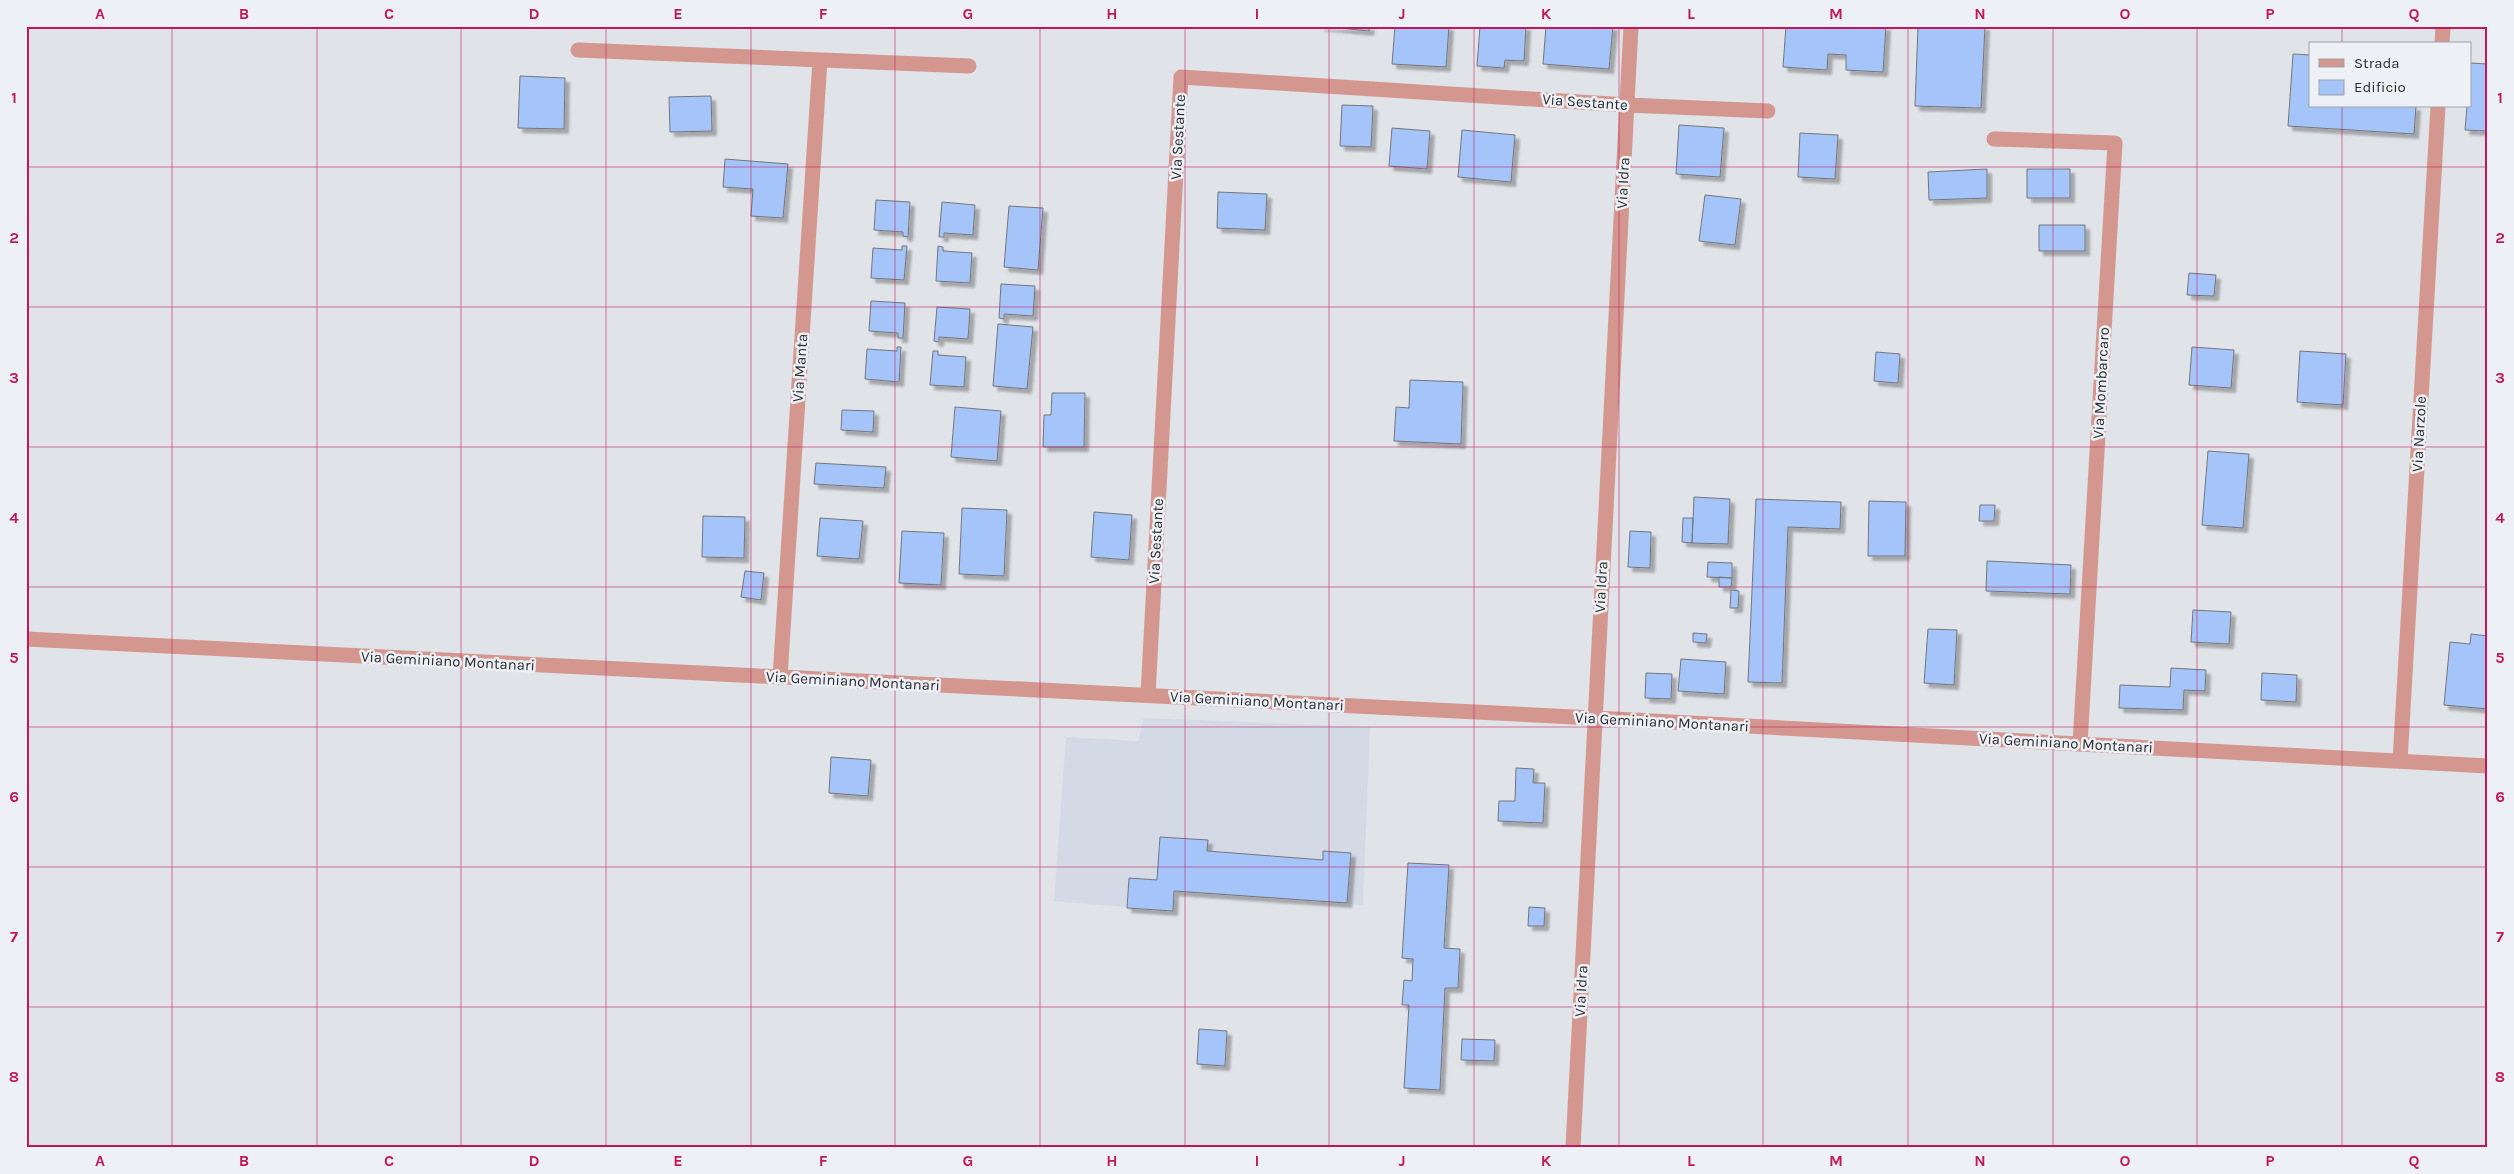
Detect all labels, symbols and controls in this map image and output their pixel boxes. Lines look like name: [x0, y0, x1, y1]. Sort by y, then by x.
text: A: [95, 4, 105, 23]
text: B: [239, 4, 249, 23]
text: C: [384, 4, 394, 23]
text: D: [529, 4, 540, 23]
text: E: [673, 4, 683, 23]
text: F: [819, 4, 828, 23]
text: G: [963, 4, 973, 23]
text: H: [1106, 4, 1118, 23]
text: I: [1255, 4, 1259, 23]
text: J: [1398, 4, 1406, 23]
text: K: [1541, 4, 1552, 23]
text: L: [1687, 4, 1695, 23]
text: M: [1829, 4, 1843, 23]
text: N: [1974, 4, 1986, 23]
text: O: [2120, 4, 2131, 23]
text: P: [2265, 4, 2275, 23]
text: Q: [2409, 4, 2420, 23]
legend: [2309, 42, 2472, 108]
text: Strada: [2354, 54, 2400, 72]
text: Edificio: [2354, 78, 2406, 96]
text: 1: [11, 88, 17, 107]
text: 1: [2497, 88, 2503, 107]
street label: Via Sestante: [1542, 90, 1628, 114]
street label: Via Sestante: [1167, 94, 1189, 180]
street label: Via Idra: [1613, 157, 1633, 209]
text: 2: [9, 228, 19, 247]
text: 2: [2495, 228, 2505, 247]
street label: Via Mombarcaro: [2089, 327, 2113, 439]
street label: Via Manta: [789, 333, 811, 403]
text: 3: [9, 368, 19, 387]
text: 3: [2495, 368, 2505, 387]
street label: Via Narzole: [2408, 396, 2430, 472]
street label: Via Sestante: [1145, 498, 1167, 584]
text: 4: [9, 508, 19, 527]
text: 4: [2495, 508, 2505, 527]
street label: Via Idra: [1591, 561, 1611, 613]
street label: Via Geminiano Montanari: [361, 647, 535, 675]
text: 5: [9, 648, 19, 667]
text: 5: [2495, 648, 2505, 667]
street label: Via Geminiano Montanari: [766, 667, 940, 695]
street label: Via Geminiano Montanari: [1170, 687, 1344, 715]
street label: Via Geminiano Montanari: [1575, 708, 1749, 736]
street label: Via Geminiano Montanari: [1979, 729, 2153, 757]
text: 6: [9, 787, 19, 806]
text: 6: [2495, 787, 2505, 806]
text: 7: [10, 927, 18, 946]
text: 7: [2496, 927, 2504, 946]
street label: Via Idra: [1571, 965, 1591, 1017]
text: 8: [9, 1067, 19, 1086]
text: 8: [2495, 1067, 2505, 1086]
text: A: [95, 1151, 105, 1170]
text: B: [239, 1151, 249, 1170]
text: C: [384, 1151, 394, 1170]
text: D: [529, 1151, 540, 1170]
text: E: [673, 1151, 683, 1170]
text: F: [819, 1151, 828, 1170]
text: G: [963, 1151, 973, 1170]
text: H: [1106, 1151, 1118, 1170]
text: I: [1255, 1151, 1259, 1170]
text: J: [1398, 1151, 1406, 1170]
text: K: [1541, 1151, 1552, 1170]
text: L: [1687, 1151, 1695, 1170]
text: M: [1829, 1151, 1843, 1170]
text: N: [1974, 1151, 1986, 1170]
text: O: [2120, 1151, 2131, 1170]
text: P: [2265, 1151, 2275, 1170]
text: Q: [2409, 1151, 2420, 1170]

